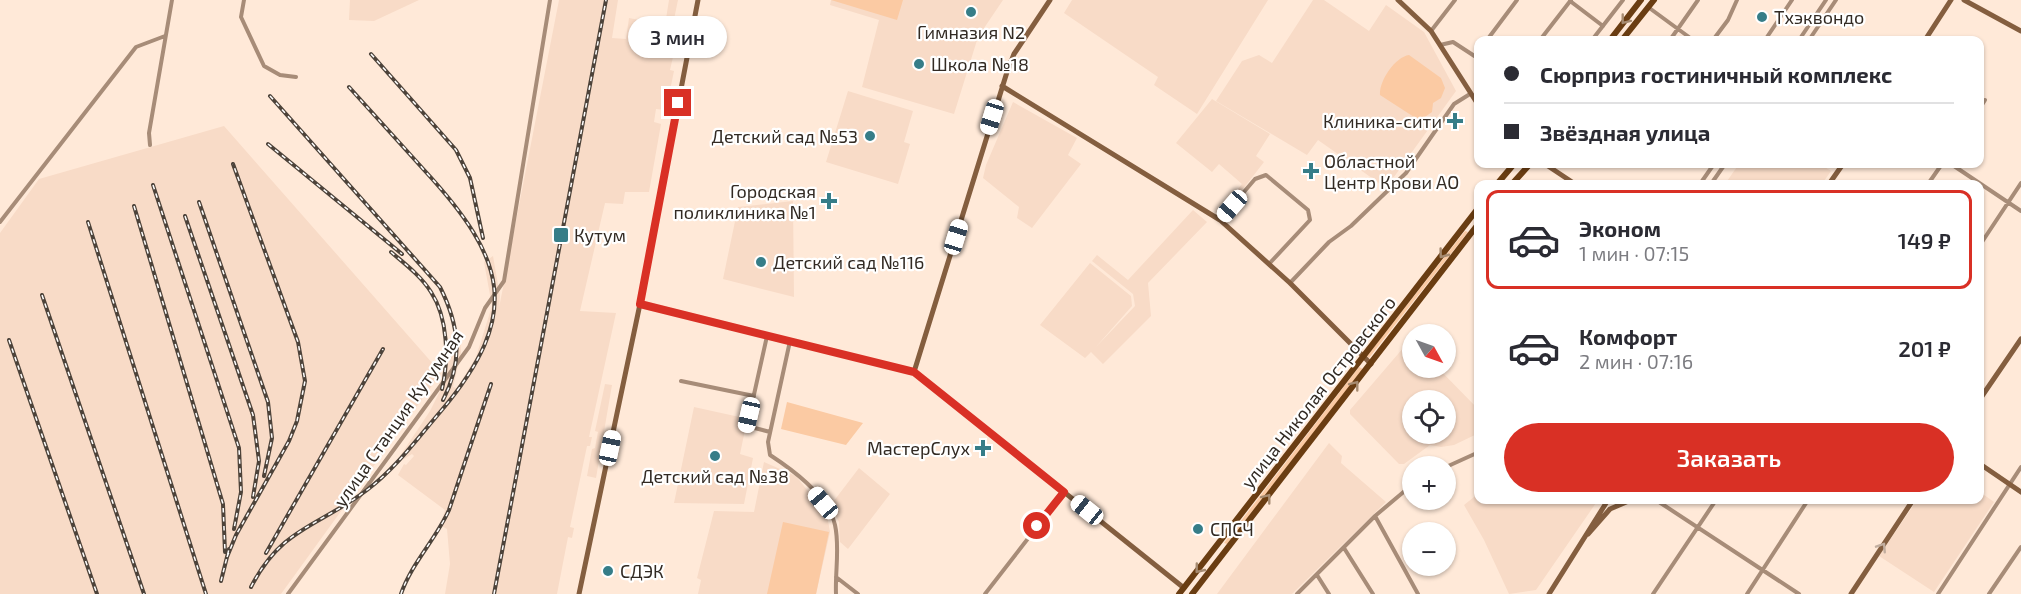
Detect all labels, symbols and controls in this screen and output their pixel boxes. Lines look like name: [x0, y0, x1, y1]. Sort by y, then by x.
marker: Гимназия N2: [964, 5, 978, 19]
place label: Тхэквондо: [1774, 6, 1864, 28]
marker: Тхэквондо: [1755, 10, 1769, 24]
one-way arrow: [1622, 14, 1633, 25]
callout: 3 мин: [628, 16, 728, 58]
place label: Гимназия N2: [917, 21, 1025, 43]
text: 3 мин: [650, 25, 705, 49]
place label: Школа №18: [931, 53, 1029, 75]
marker: Школа №18: [912, 57, 926, 71]
text: Сюрприз гостиничный комплекс: [1540, 61, 1892, 87]
route end: [664, 89, 691, 116]
car: [978, 97, 1006, 137]
place label: Клиника-сити: [1323, 110, 1442, 132]
marker: Клиника-сити: [1446, 112, 1464, 130]
text: Звёздная улица: [1540, 119, 1710, 145]
place label: Детский сад №53: [712, 125, 858, 147]
marker: Детский сад №53: [863, 129, 877, 143]
place label: Областной Центр Крови АО: [1324, 150, 1459, 193]
marker: Областной Центр Крови АО: [1302, 162, 1320, 180]
place label: Городская поликлиника №1: [673, 180, 816, 223]
car: [1213, 187, 1251, 225]
marker: Городская поликлиника №1: [820, 192, 838, 210]
icon: car: [1507, 213, 1561, 267]
text: Эконом: [1579, 215, 1661, 241]
car: [942, 217, 970, 257]
place label: Кутум: [574, 224, 626, 246]
marker: Кутум: [552, 226, 570, 244]
text: 149 ₽: [1898, 227, 1951, 253]
text: 1 мин · 07:15: [1579, 241, 1689, 265]
one-way arrow: [1440, 247, 1451, 258]
place label: Детский сад №116: [773, 251, 924, 273]
marker: Детский сад №116: [754, 255, 768, 269]
street label: улица Николая Островского: [1236, 291, 1400, 493]
icon: car: [1507, 321, 1561, 375]
text: Комфорт: [1579, 323, 1677, 349]
north arrow: [1402, 324, 1456, 378]
map controls: [1402, 324, 1456, 576]
street label: улица Станция Кутумная: [328, 325, 468, 511]
text: 201 ₽: [1898, 335, 1951, 361]
text: 2 мин · 07:16: [1579, 349, 1693, 373]
one-way arrow: [1348, 380, 1359, 391]
button: locate: [1402, 390, 1456, 444]
car: [736, 395, 762, 435]
button: Заказать: [1504, 423, 1954, 492]
car: [597, 429, 623, 467]
place label: МастерСлух: [867, 437, 970, 459]
marker: МастерСлух: [974, 439, 992, 457]
marker: Детский сад №38: [708, 449, 722, 463]
button: +: [1402, 456, 1456, 510]
place label: Детский сад №38: [641, 465, 789, 487]
car: [805, 483, 841, 523]
car: [1067, 492, 1107, 528]
one-way arrow: [1259, 494, 1270, 505]
route start: [1023, 512, 1050, 539]
place label: СПСЧ: [1210, 518, 1254, 540]
marker: СПСЧ: [1191, 522, 1205, 536]
button: −: [1402, 522, 1456, 576]
one-way arrow: [1875, 543, 1886, 554]
place label: СДЭК: [620, 560, 664, 582]
one-way arrow: [1195, 563, 1206, 574]
marker: СДЭК: [601, 564, 615, 578]

